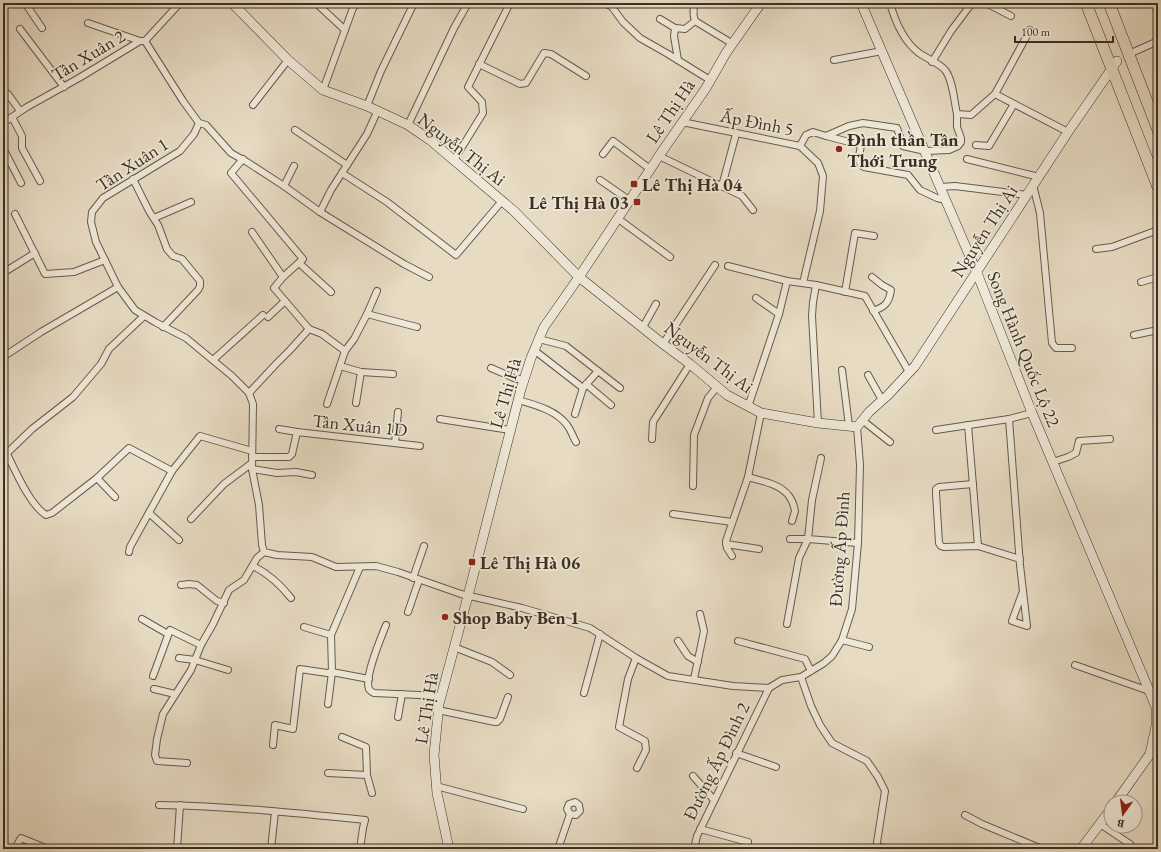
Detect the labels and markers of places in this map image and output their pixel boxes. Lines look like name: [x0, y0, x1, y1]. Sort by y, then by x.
place label: Đình thần Tân Thới Trung: [847, 128, 958, 172]
marker: Đình thần Tân Thới Trung: [834, 144, 844, 154]
place label: Lê Thị Hà 04: [642, 173, 743, 196]
marker: Lê Thị Hà 04: [629, 179, 639, 189]
place label: Lê Thị Hà 03: [529, 191, 629, 214]
marker: Lê Thị Hà 03: [632, 197, 642, 207]
place label: Lê Thị Hà 06: [480, 551, 581, 574]
marker: Lê Thị Hà 06: [467, 557, 477, 567]
place label: Shop Baby Ben 1: [453, 606, 579, 629]
marker: Shop Baby Ben 1: [440, 612, 450, 622]

